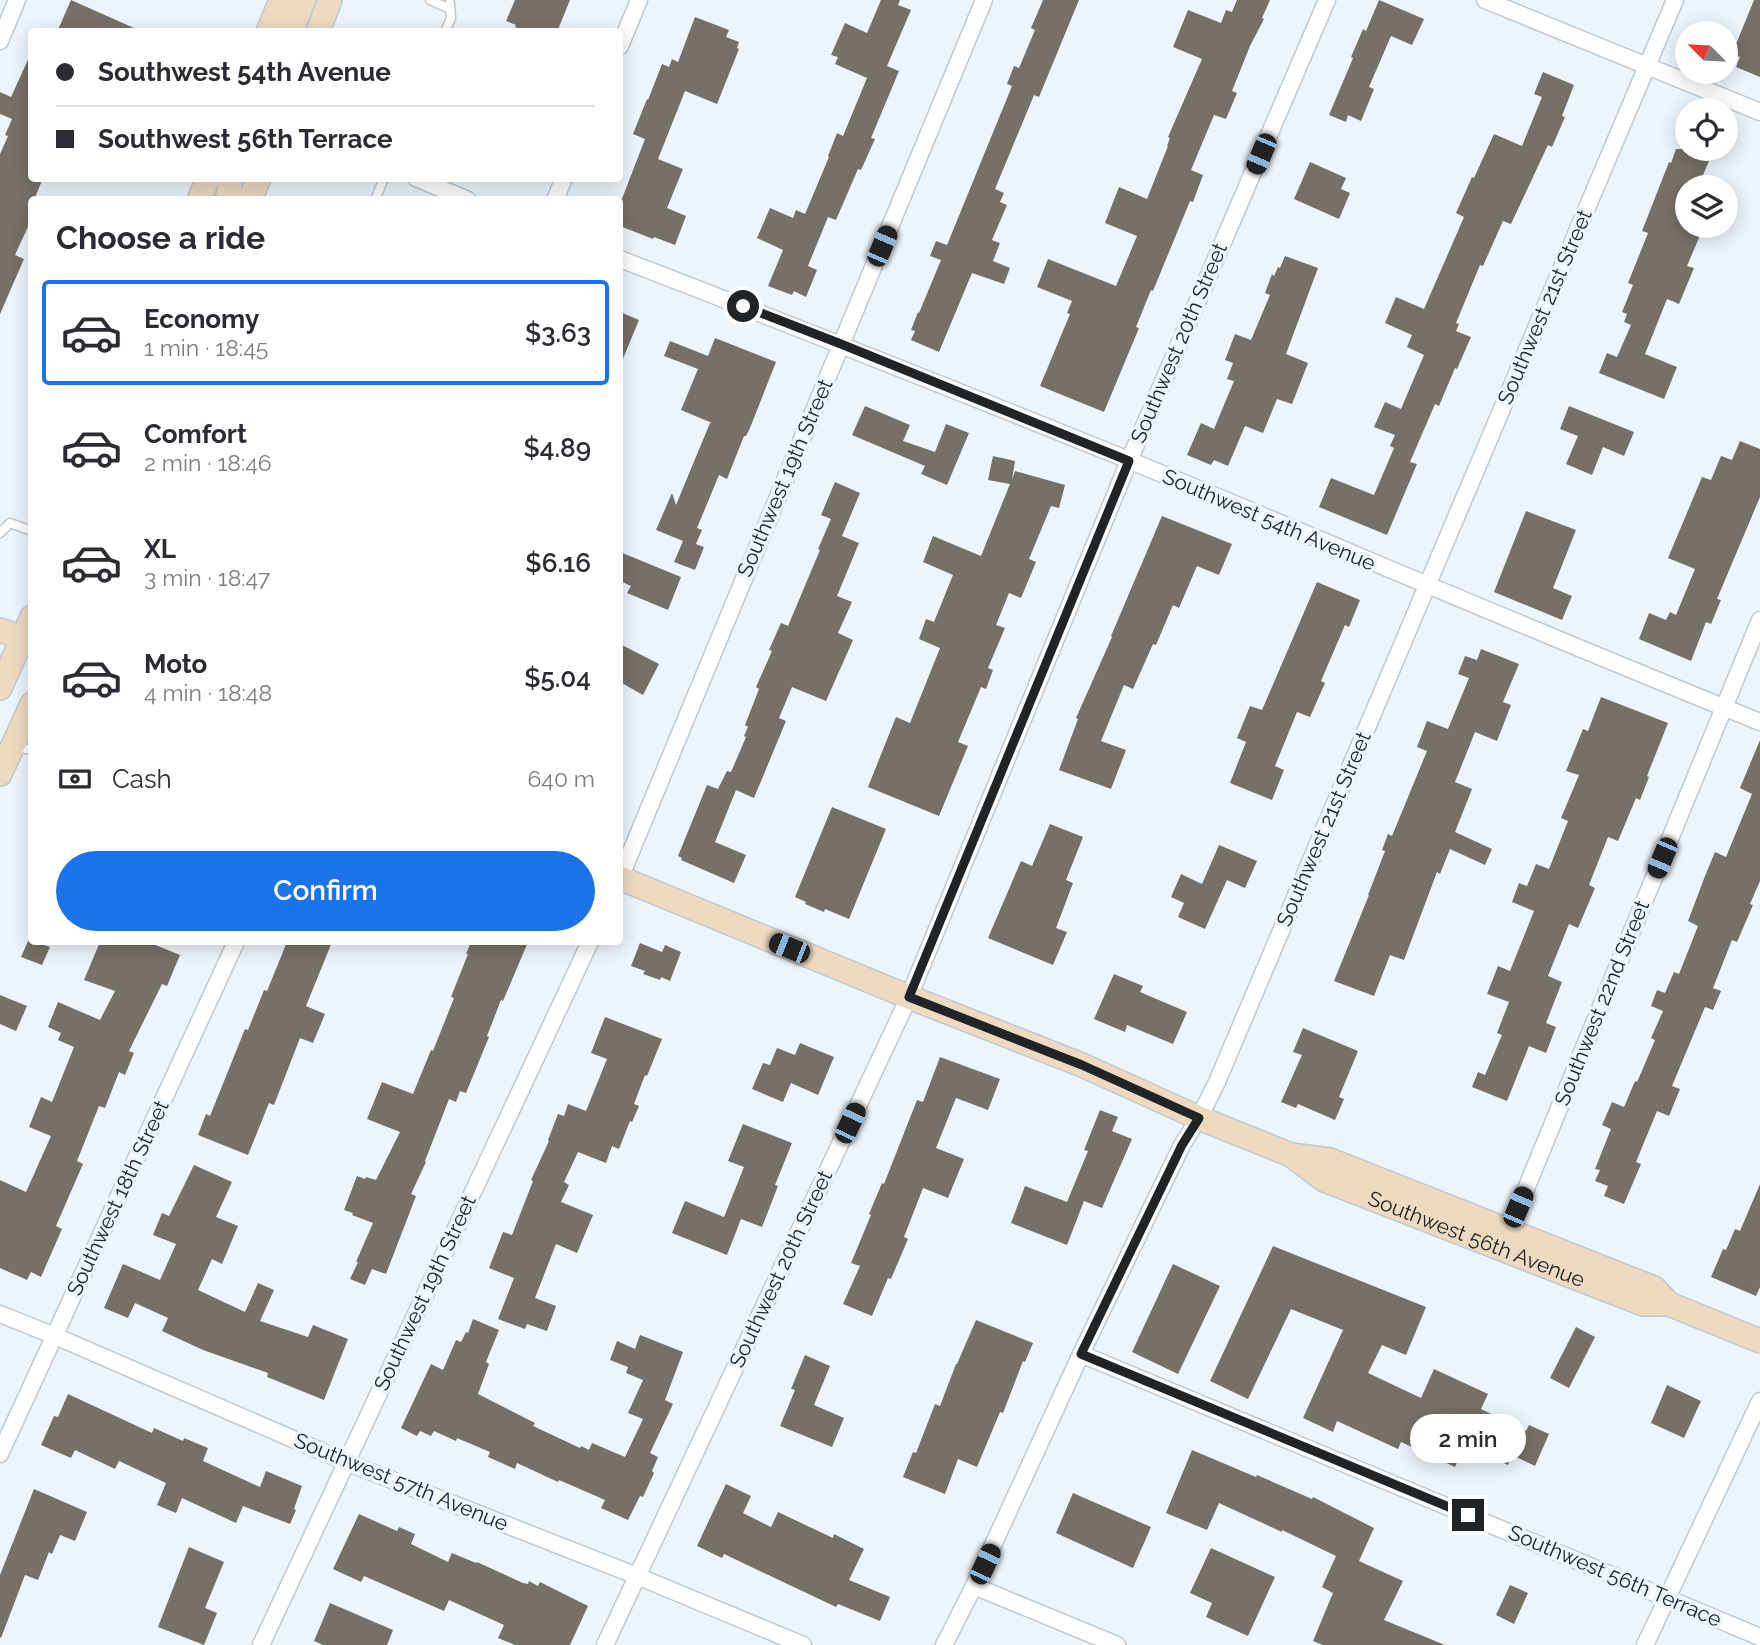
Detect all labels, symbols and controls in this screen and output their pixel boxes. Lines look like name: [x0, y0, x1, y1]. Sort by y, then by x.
north arrow: [1675, 21, 1738, 84]
map controls: [1675, 21, 1738, 238]
text: Southwest 54th Avenue: [98, 57, 391, 87]
button: locate: [1675, 98, 1738, 161]
text: Southwest 56th Terrace: [98, 124, 393, 154]
car: [1244, 131, 1279, 177]
button: layers: [1675, 175, 1738, 238]
street label: Southwest 21st Street: [1492, 206, 1597, 408]
text: Choose a ride: [56, 219, 265, 256]
car: [865, 223, 900, 269]
street label: Southwest 20th Street: [1125, 239, 1232, 447]
route start: [727, 290, 759, 322]
icon: car: [60, 301, 123, 364]
text: Economy: [144, 304, 259, 334]
text: $3.63: [525, 318, 591, 348]
text: 1 min · 18:45: [144, 334, 268, 361]
street label: Southwest 19th Street: [732, 375, 838, 580]
icon: car: [60, 416, 123, 479]
text: Comfort: [144, 419, 247, 449]
text: $4.89: [524, 433, 591, 463]
text: 2 min · 18:46: [144, 449, 272, 476]
street label: Southwest 54th Avenue: [1159, 463, 1379, 576]
icon: car: [60, 531, 123, 594]
text: XL: [144, 534, 176, 564]
text: $6.16: [525, 548, 591, 578]
text: 3 min · 18:47: [144, 564, 270, 591]
icon: car: [60, 646, 123, 709]
text: Moto: [144, 649, 207, 679]
text: $5.04: [524, 663, 591, 693]
text: 4 min · 18:48: [144, 679, 272, 706]
street label: Southwest 21st Street: [1271, 728, 1376, 930]
icon: cash: [56, 760, 94, 798]
text: Cash: [112, 764, 172, 794]
text: 640 m: [527, 765, 595, 792]
car: [1645, 835, 1680, 881]
button: Confirm: [56, 851, 595, 931]
street label: Southwest 22nd Street: [1549, 897, 1654, 1109]
car: [766, 930, 813, 966]
street label: Southwest 18th Street: [61, 1096, 174, 1299]
car: [832, 1100, 869, 1146]
street label: Southwest 20th Street: [724, 1166, 837, 1371]
car: [1501, 1184, 1536, 1230]
street label: Southwest 56th Avenue: [1365, 1185, 1588, 1292]
street label: Southwest 19th Street: [368, 1191, 481, 1394]
callout: 2 min: [1410, 1414, 1526, 1462]
text: 2 min: [1439, 1425, 1497, 1452]
street label: Southwest 57th Avenue: [291, 1427, 512, 1536]
route end: [1452, 1499, 1484, 1531]
street label: Southwest 56th Terrace: [1505, 1519, 1726, 1632]
car: [967, 1541, 1004, 1587]

